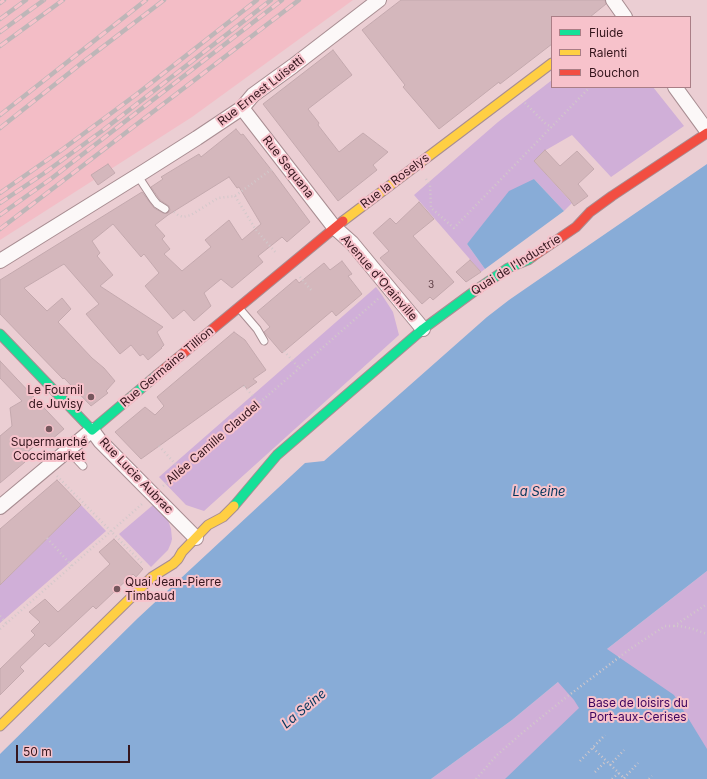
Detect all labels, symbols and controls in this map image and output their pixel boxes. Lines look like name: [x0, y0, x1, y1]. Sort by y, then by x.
legend: [551, 16, 691, 88]
text: Fluide: [589, 25, 623, 40]
text: Ralenti: [589, 45, 627, 60]
street label: Rue Ernest Luisetti: [215, 53, 307, 129]
text: Bouchon: [589, 65, 639, 80]
street label: Rue Sequana: [259, 133, 317, 201]
street label: Rue la Roselys: [358, 150, 432, 212]
street label: Avenue d'Orainville: [338, 232, 420, 324]
street label: Quai de l'Industrie: [468, 232, 564, 298]
house number: 3: [428, 279, 434, 291]
street label: Rue Germaine Tillion: [118, 324, 216, 410]
place label: Le Fournil de Juvisy: [27, 383, 83, 411]
marker: Le Fournil de Juvisy: [86, 392, 96, 402]
street label: Allée Camille Claudel: [163, 398, 263, 488]
marker: Supermarché Coccimarket: [44, 424, 54, 434]
place label: Supermarché Coccimarket: [11, 435, 87, 463]
street label: Rue Lucie Aubrac: [96, 435, 176, 517]
water label: La Seine: [512, 484, 566, 500]
place label: Quai Jean-Pierre Timbaud: [125, 575, 221, 603]
marker: Quai Jean-Pierre Timbaud: [112, 584, 122, 594]
water label: La Seine: [279, 686, 329, 732]
park label: Base de loisirs du Port-aux-Cerises: [588, 696, 688, 724]
scale bar: [18, 737, 132, 763]
text: 50 m: [23, 744, 52, 759]

